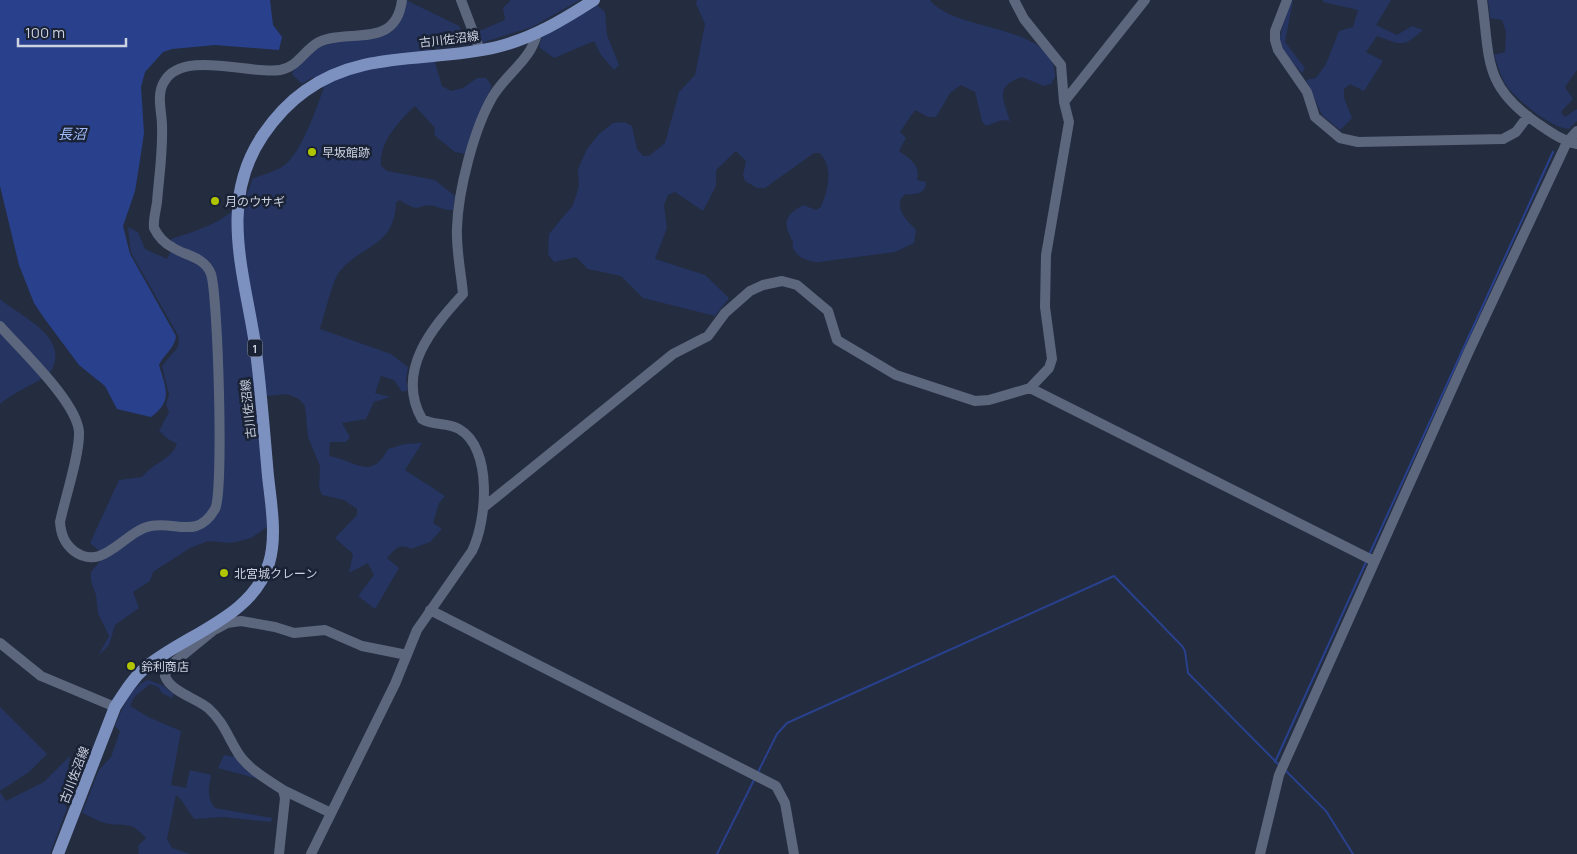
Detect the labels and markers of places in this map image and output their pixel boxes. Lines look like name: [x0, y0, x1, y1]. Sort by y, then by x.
place label: 早坂館跡: [322, 144, 370, 161]
marker: 早坂館跡: [306, 146, 318, 158]
place label: 月のウサギ: [225, 193, 285, 210]
marker: 月のウサギ: [209, 195, 221, 207]
place label: 北宮城クレーン: [234, 565, 317, 582]
marker: 北宮城クレーン: [218, 567, 230, 579]
place label: 鈴利商店: [141, 658, 189, 675]
marker: 鈴利商店: [125, 660, 137, 672]

